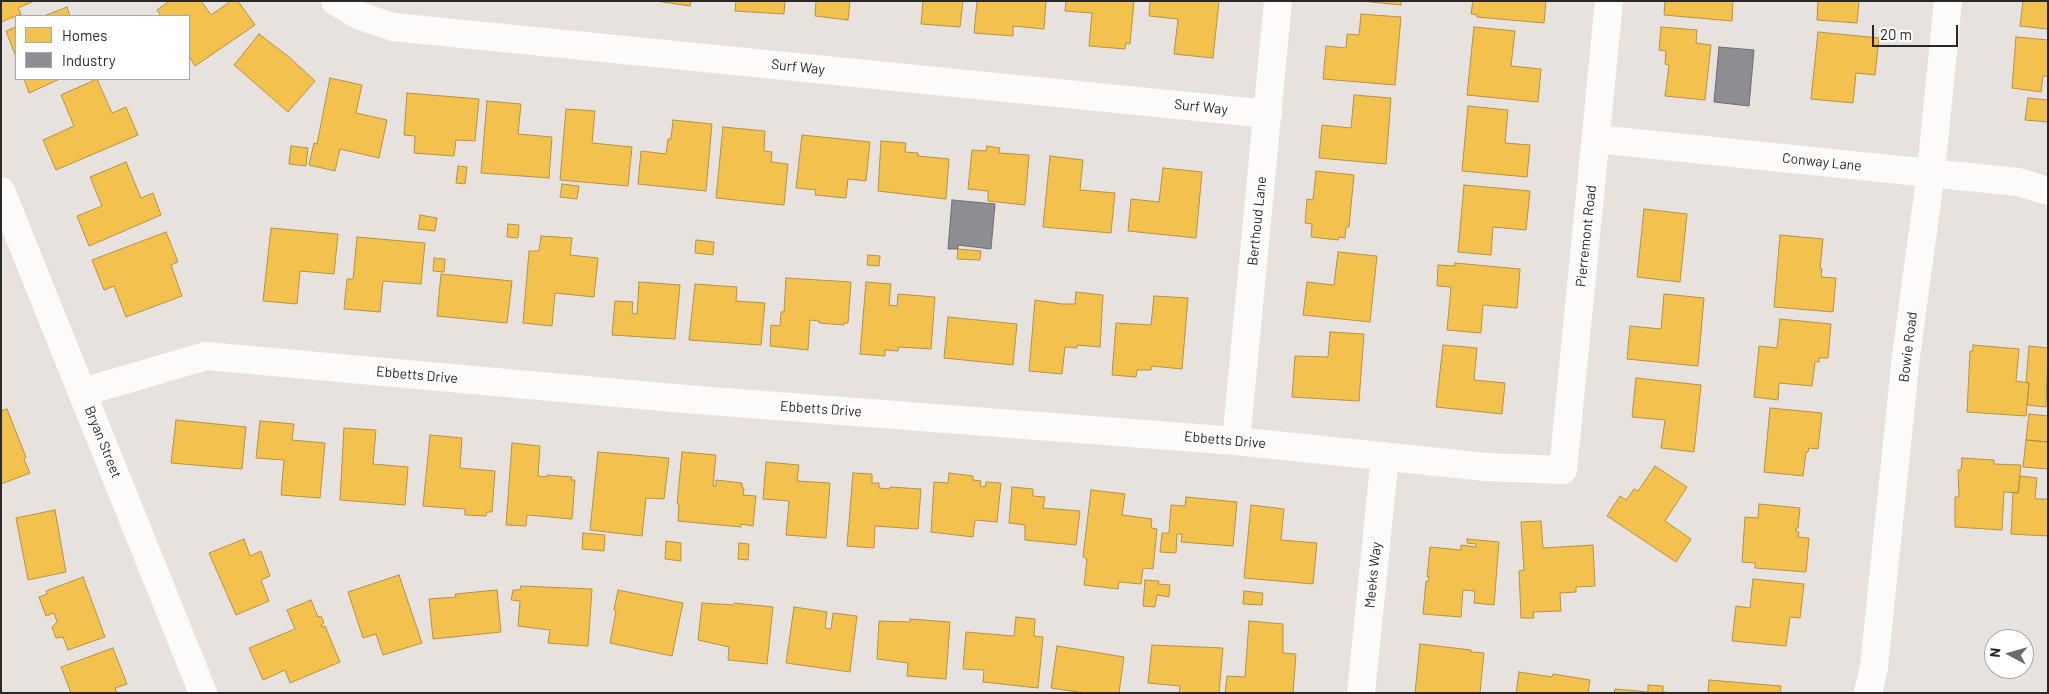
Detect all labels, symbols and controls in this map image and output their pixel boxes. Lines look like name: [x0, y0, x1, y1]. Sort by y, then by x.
legend: [15, 15, 190, 80]
scale bar: [1874, 15, 1960, 47]
text: 20 m: [1880, 25, 1912, 43]
text: Homes: [62, 26, 107, 44]
text: Industry: [62, 51, 116, 69]
street label: Surf Way: [770, 56, 826, 78]
street label: Surf Way: [1173, 96, 1229, 118]
street label: Conway Lane: [1781, 149, 1863, 175]
street label: Berthoud Lane: [1244, 176, 1270, 266]
street label: Pierremont Road: [1572, 184, 1600, 288]
street label: Bowie Road: [1895, 311, 1921, 383]
street label: Ebbetts Drive: [375, 363, 459, 387]
street label: Ebbetts Drive: [780, 398, 862, 420]
street label: Bryan Street: [81, 403, 125, 481]
street label: Ebbetts Drive: [1183, 428, 1267, 452]
street label: Meeks Way: [1361, 541, 1385, 609]
north arrow: [1984, 629, 2034, 679]
text: N: [1986, 647, 2004, 658]

